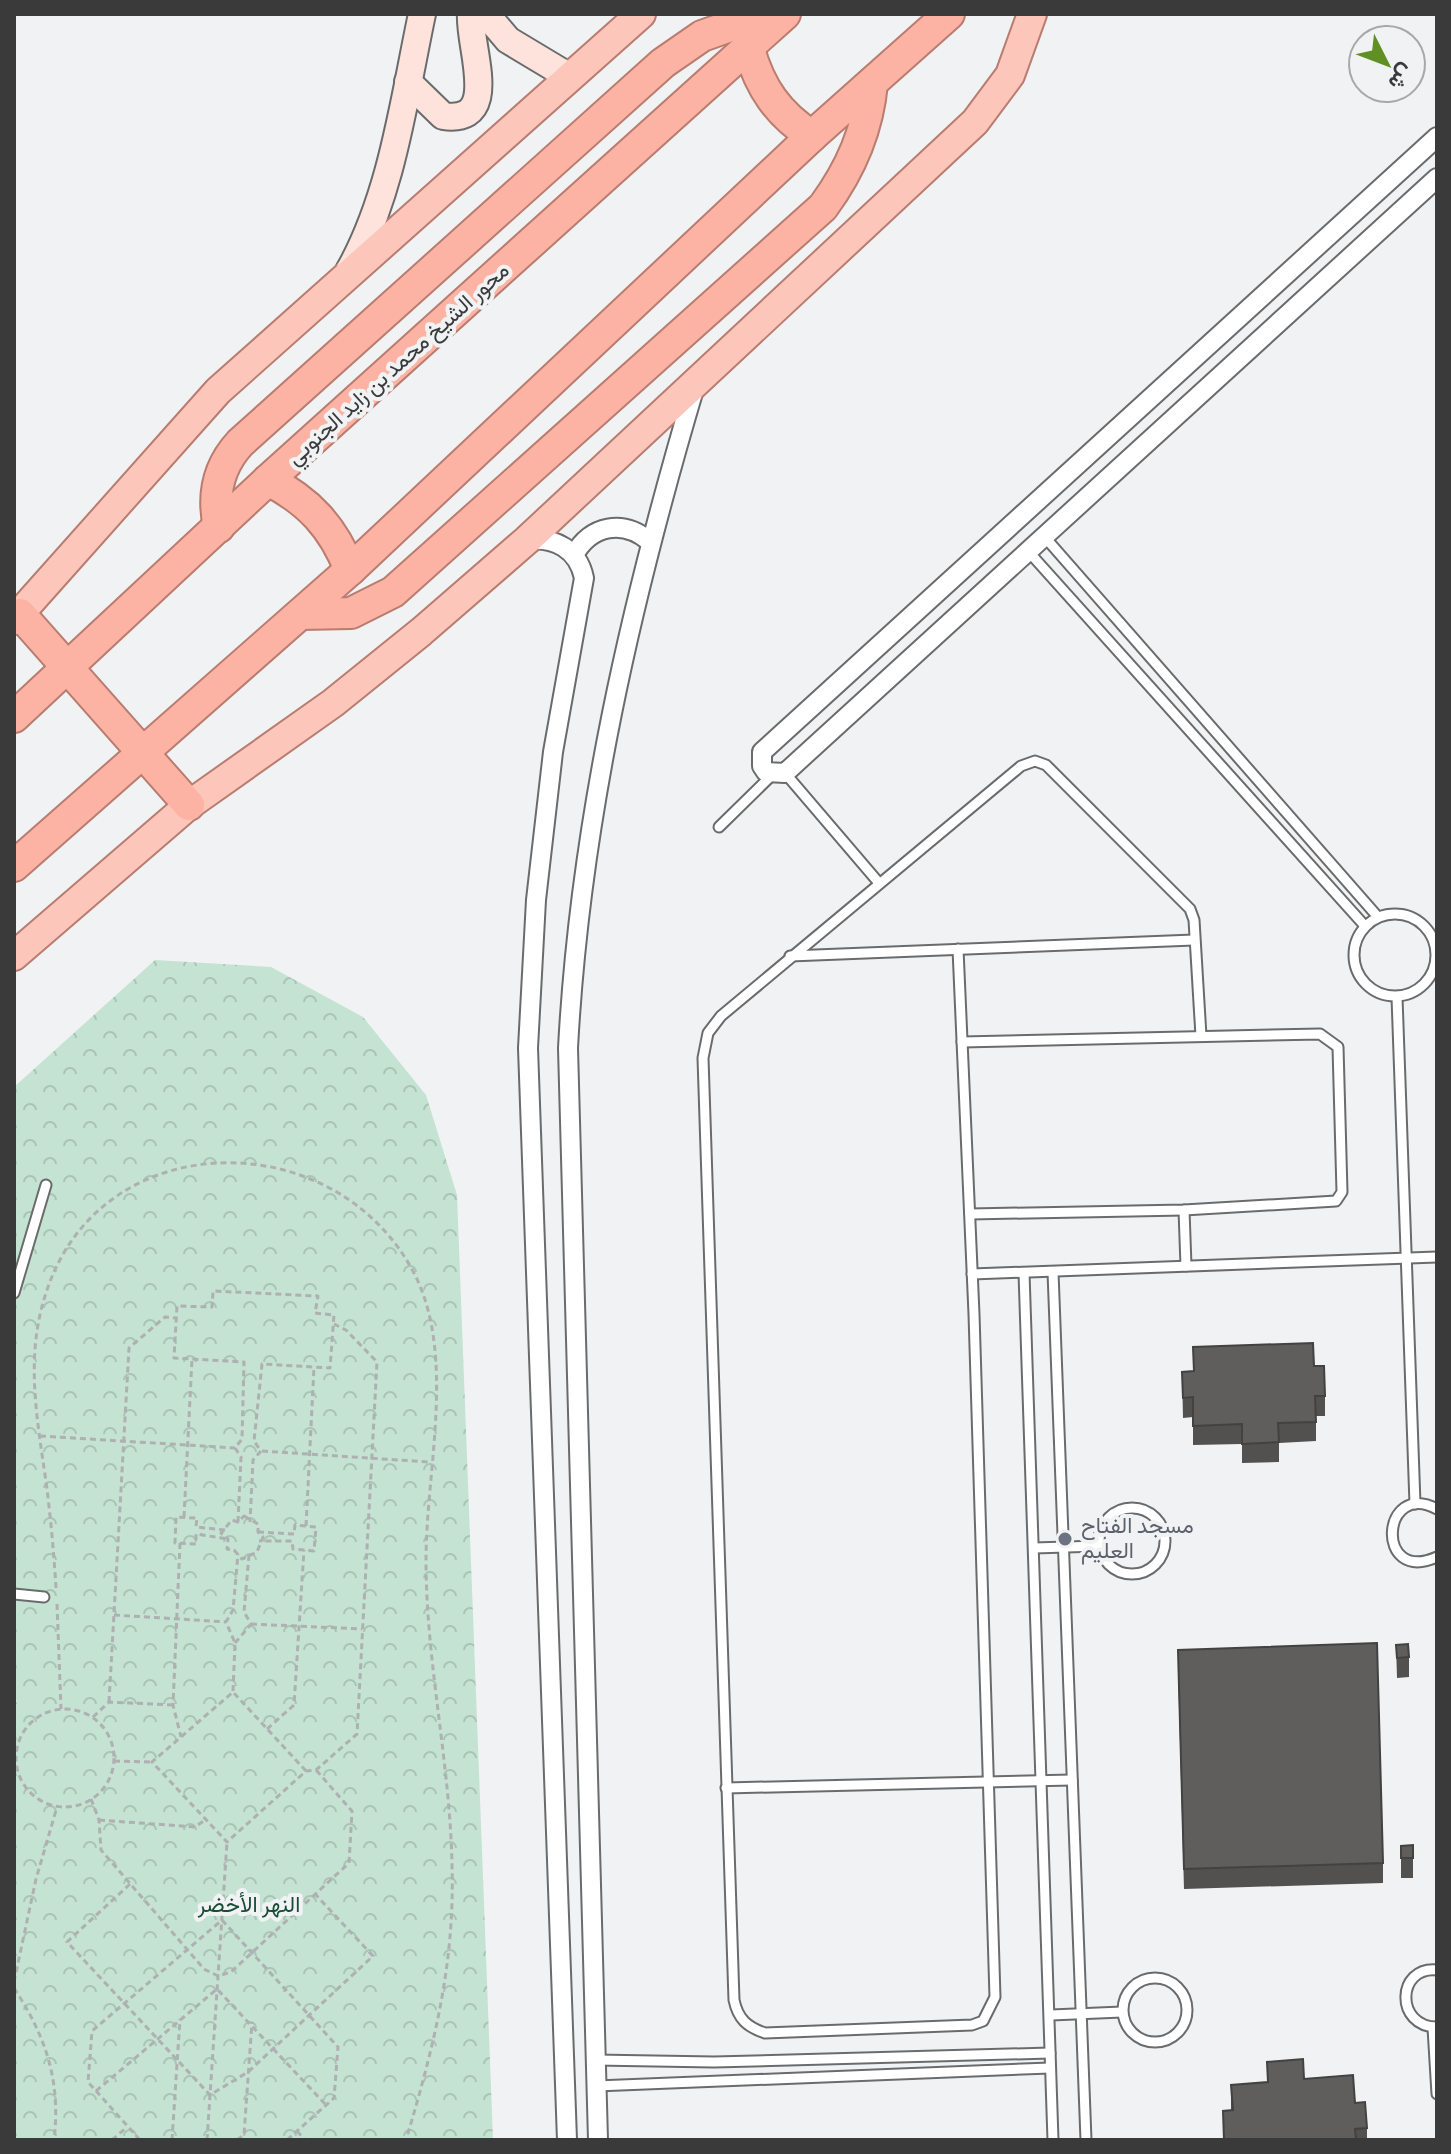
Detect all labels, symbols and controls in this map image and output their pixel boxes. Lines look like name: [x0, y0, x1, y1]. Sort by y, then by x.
north arrow: [1347, 24, 1427, 104]
text: ش: [1380, 56, 1422, 97]
street label: محور الشيخ محمد بن زايد الجنوبي: [280, 255, 518, 474]
place label: مسجد الفتاح العليم: [1081, 1510, 1194, 1567]
marker: مسجد الفتاح العليم: [1056, 1530, 1074, 1548]
park label: النهر الأخضر: [197, 1889, 300, 1921]

